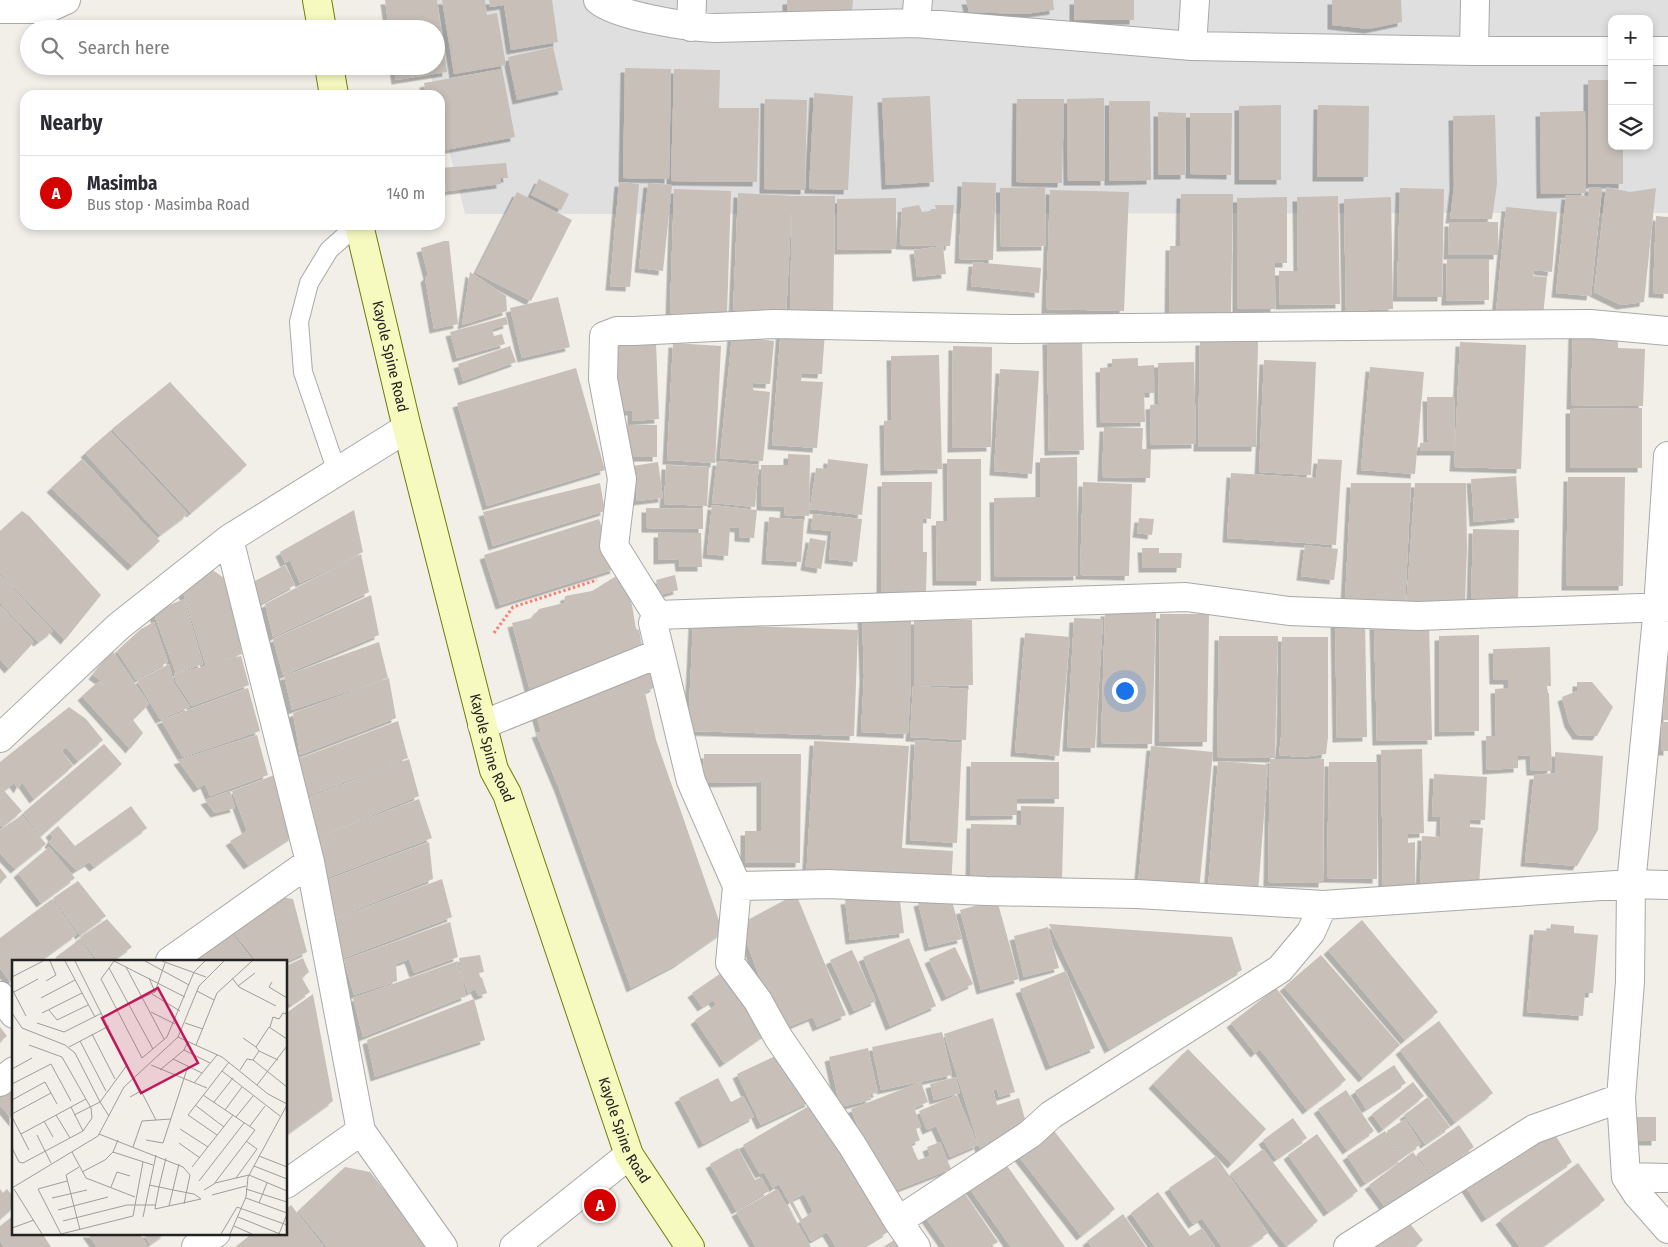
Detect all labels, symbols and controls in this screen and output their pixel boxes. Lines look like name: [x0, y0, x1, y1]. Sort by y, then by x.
map controls: [1608, 15, 1653, 150]
button: +: [1608, 15, 1653, 60]
search box: [20, 20, 445, 75]
icon: search: [38, 34, 66, 62]
text: Search here: [78, 36, 170, 59]
button: −: [1608, 60, 1653, 105]
button: layers: [1608, 105, 1653, 150]
text: Nearby: [40, 110, 102, 136]
text: Masimba: [87, 172, 157, 195]
text: A: [52, 184, 60, 203]
text: 140 m: [387, 184, 425, 203]
text: Bus stop · Masimba Road: [87, 195, 250, 214]
street label: Kayole Spine Road: [368, 299, 412, 414]
your location: [1112, 678, 1138, 704]
street label: Kayole Spine Road: [466, 692, 518, 804]
inset map: [12, 960, 288, 1234]
street label: Kayole Spine Road: [594, 1075, 654, 1187]
pin: A: [584, 1186, 616, 1224]

